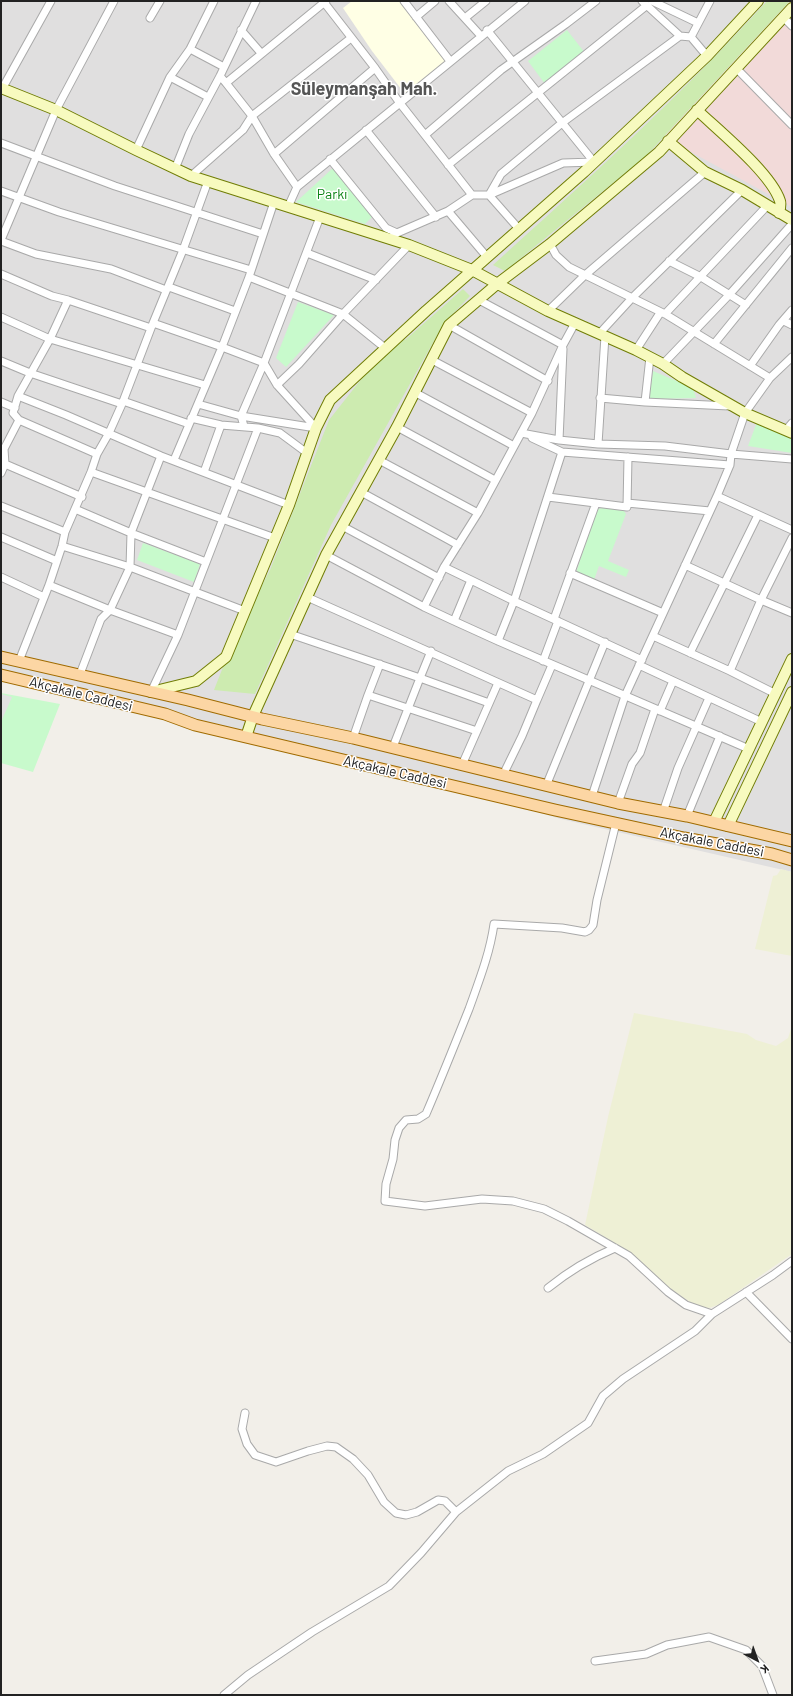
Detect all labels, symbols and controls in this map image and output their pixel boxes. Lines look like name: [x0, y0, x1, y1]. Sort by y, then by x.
district label: Süleymanşah Mah.: [291, 78, 437, 100]
park label: Parkı: [317, 186, 347, 202]
street label: Akçakale Caddesi: [28, 673, 134, 715]
street label: Akçakale Caddesi: [342, 752, 448, 792]
street label: Akçakale Caddesi: [659, 824, 765, 860]
north arrow: [737, 1640, 777, 1680]
text: K: [758, 1662, 772, 1677]

